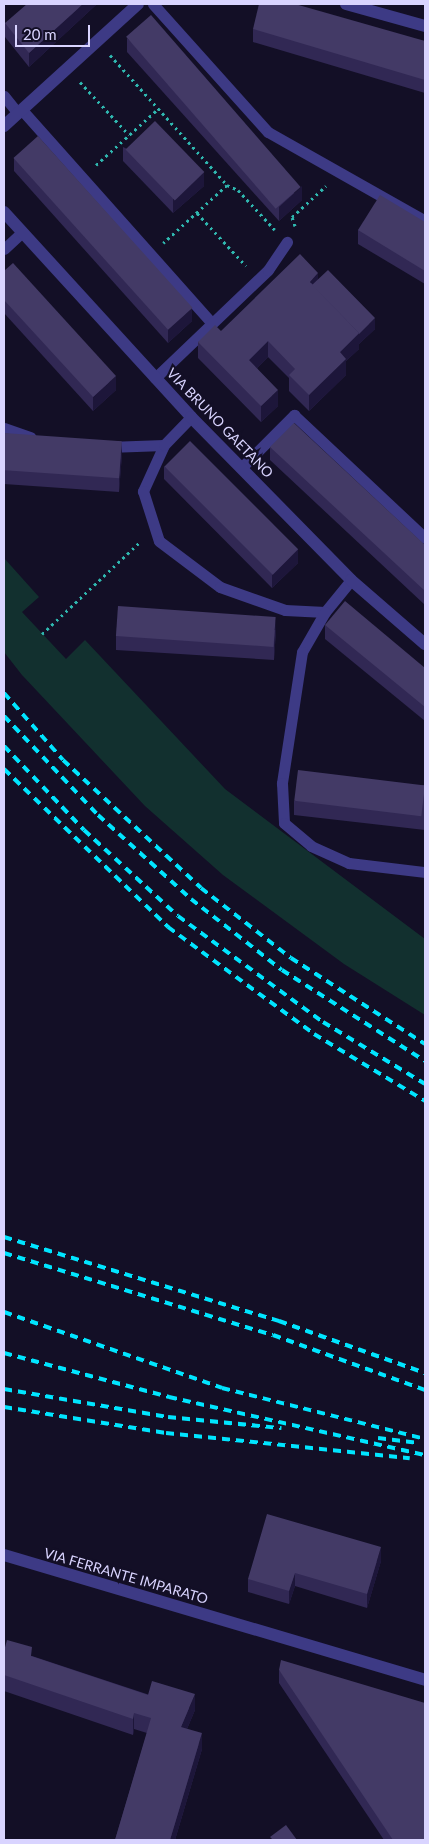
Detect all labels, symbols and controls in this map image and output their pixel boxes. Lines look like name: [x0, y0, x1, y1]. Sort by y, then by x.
scale bar: [18, 15, 92, 47]
text: 20 m: [23, 25, 57, 43]
street label: VIA BRUNO GAETANO: [163, 365, 277, 481]
street label: VIA FERRANTE IMPARATO: [42, 1544, 210, 1608]

